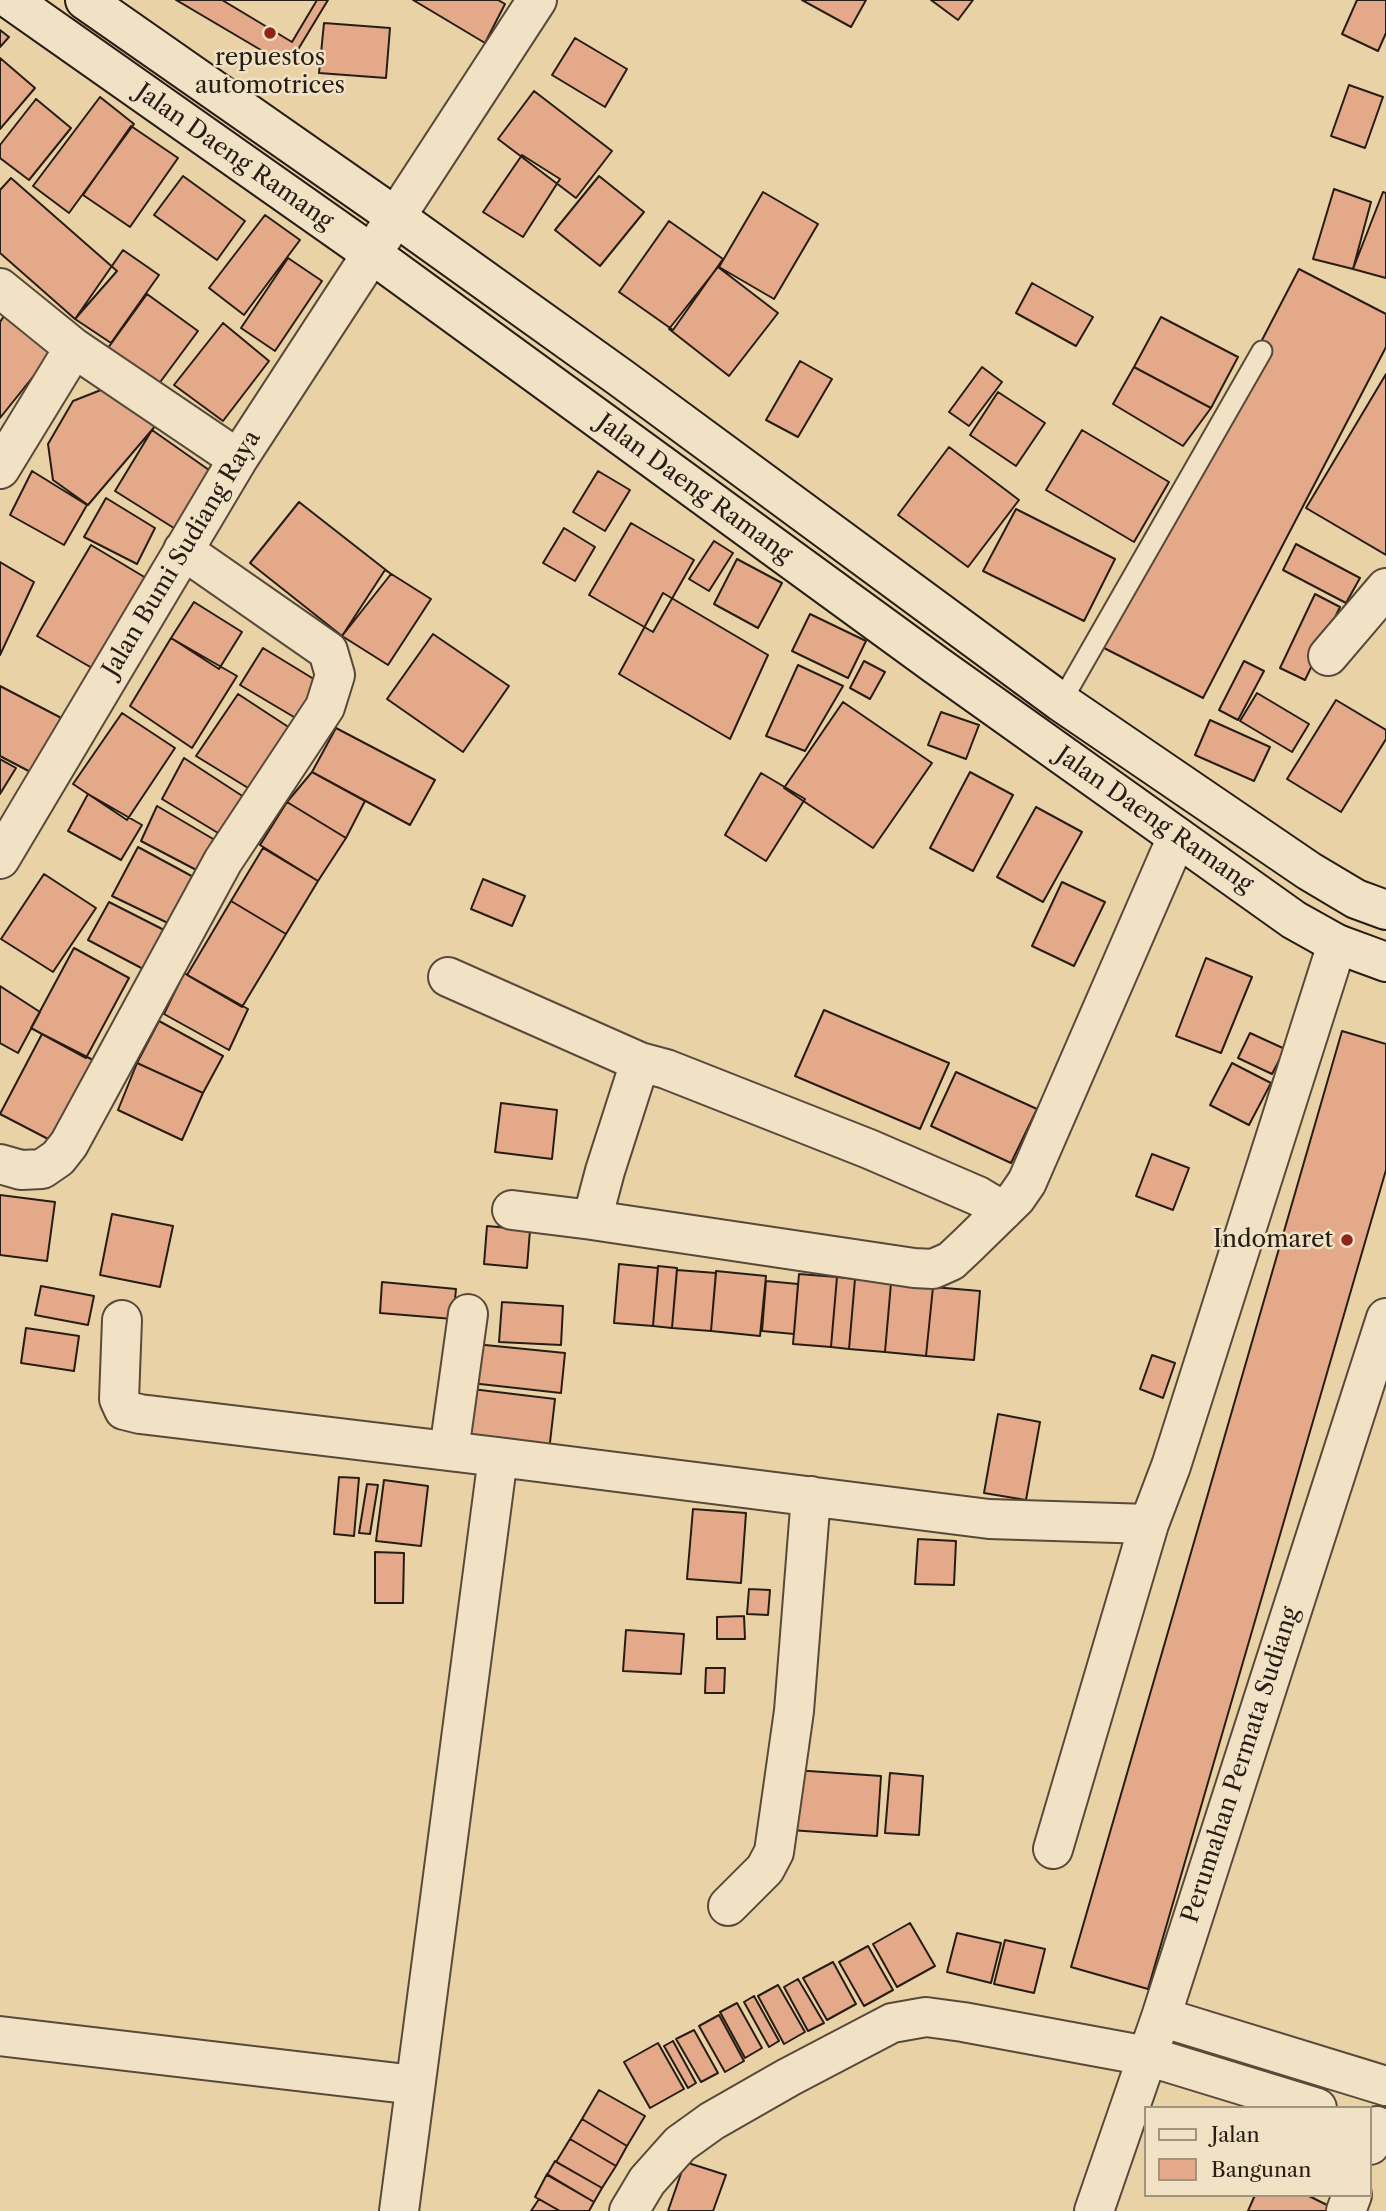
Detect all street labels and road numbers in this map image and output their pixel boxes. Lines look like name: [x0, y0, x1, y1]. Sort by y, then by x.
street label: Jalan Daeng Ramang: [130, 78, 338, 236]
street label: Jalan Daeng Ramang: [591, 408, 797, 570]
street label: Jalan Bumi Sudiang Raya: [97, 426, 267, 682]
street label: Jalan Daeng Ramang: [1050, 741, 1258, 899]
street label: Perumahan Permata Sudiang: [1176, 1603, 1306, 1927]

